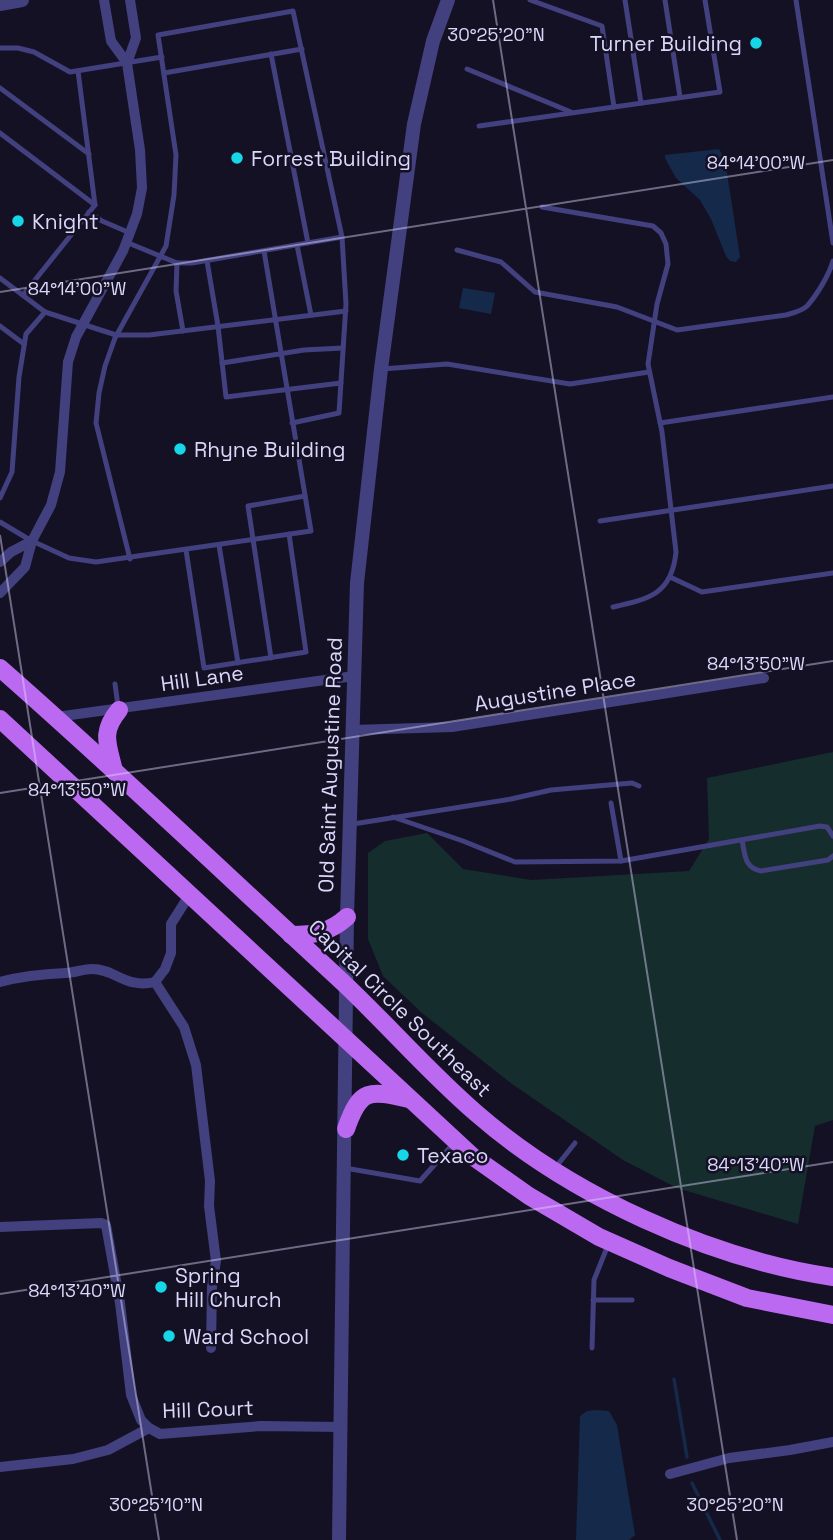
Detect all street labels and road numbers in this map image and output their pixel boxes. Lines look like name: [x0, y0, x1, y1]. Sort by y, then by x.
street label: Old Saint Augustine Road: [312, 637, 348, 893]
street label: Hill Lane: [159, 659, 245, 697]
street label: Augustine Place: [472, 665, 638, 717]
street label: Capital Circle Southeast: [303, 913, 497, 1103]
street label: Hill Court: [162, 1394, 254, 1424]

